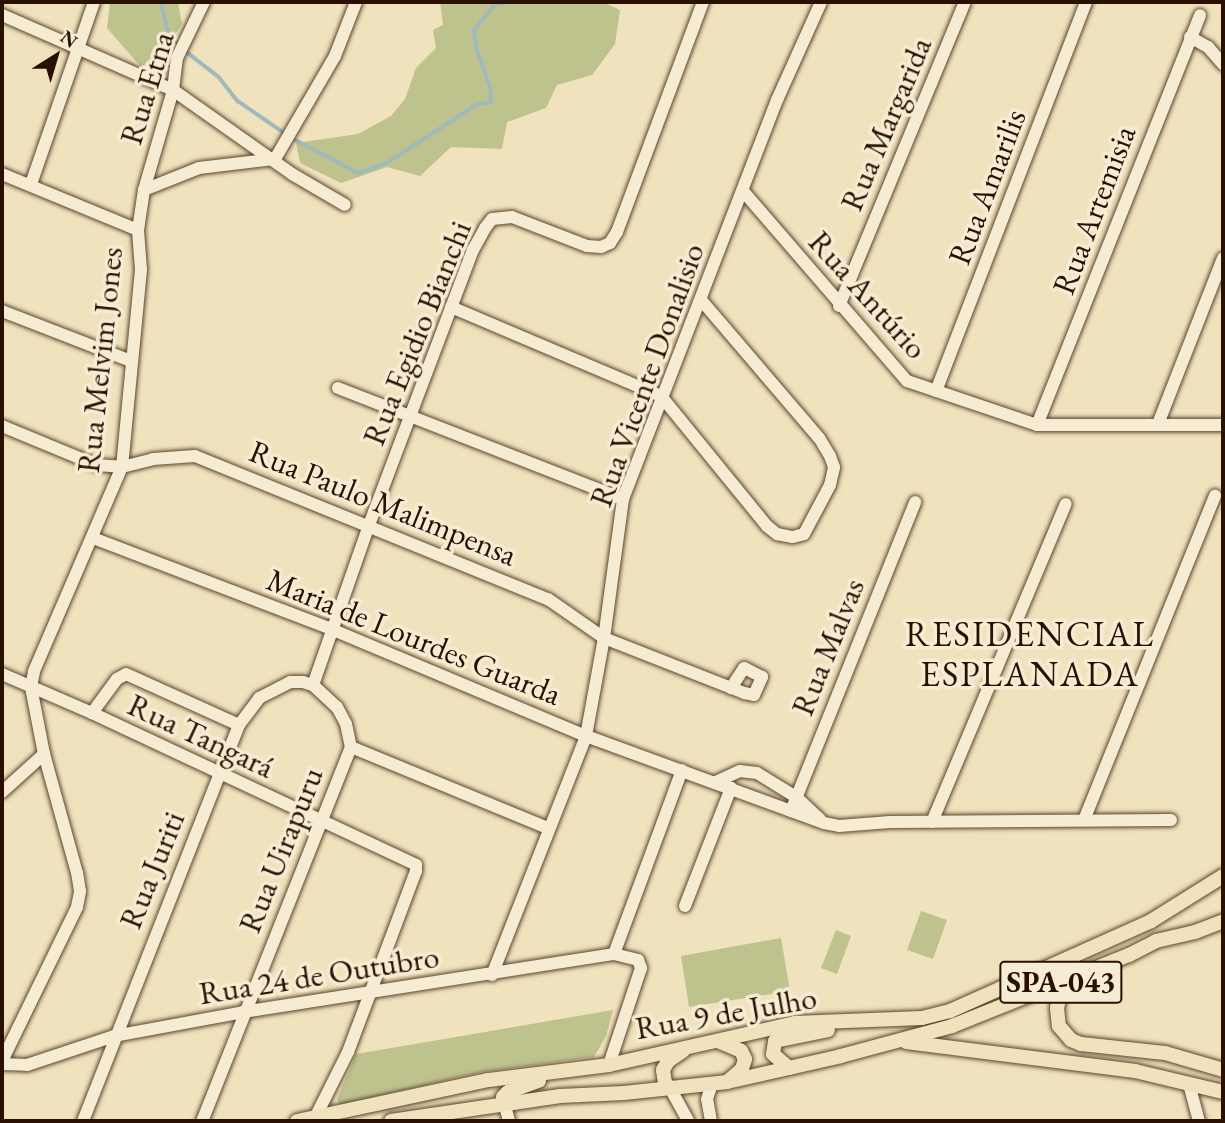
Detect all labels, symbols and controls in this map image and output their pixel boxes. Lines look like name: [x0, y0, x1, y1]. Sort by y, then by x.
north arrow: [21, 21, 91, 91]
text: N: [55, 24, 83, 53]
street label: Rua Etna: [112, 27, 182, 149]
street label: Rua Margarida: [832, 32, 940, 216]
street label: Rua Amarilis: [940, 104, 1034, 270]
street label: Rua Artemisia: [1044, 120, 1144, 300]
street label: Rua Egidio Bianchi: [355, 215, 479, 451]
street label: Rua Antúrio: [800, 223, 936, 367]
street label: Rua Vicente Donalisio: [582, 238, 712, 512]
street label: Rua Melvim Jones: [69, 245, 131, 475]
street label: Rua Paulo Malimpensa: [244, 432, 522, 574]
street label: Maria de Lourdes Guarda: [261, 560, 567, 714]
street label: Rua Malvas: [783, 573, 873, 721]
district label: RESIDENCIAL ESPLANADA: [906, 613, 1154, 695]
street label: Rua Tangará: [122, 685, 280, 787]
street label: Rua Uirapuru: [230, 762, 332, 938]
street label: Rua Juriti: [111, 806, 193, 934]
street label: Rua 24 de Outubro: [196, 937, 442, 1013]
road number: SPA-043: [998, 956, 1124, 1008]
street label: Rua 9 de Julho: [632, 978, 820, 1048]

